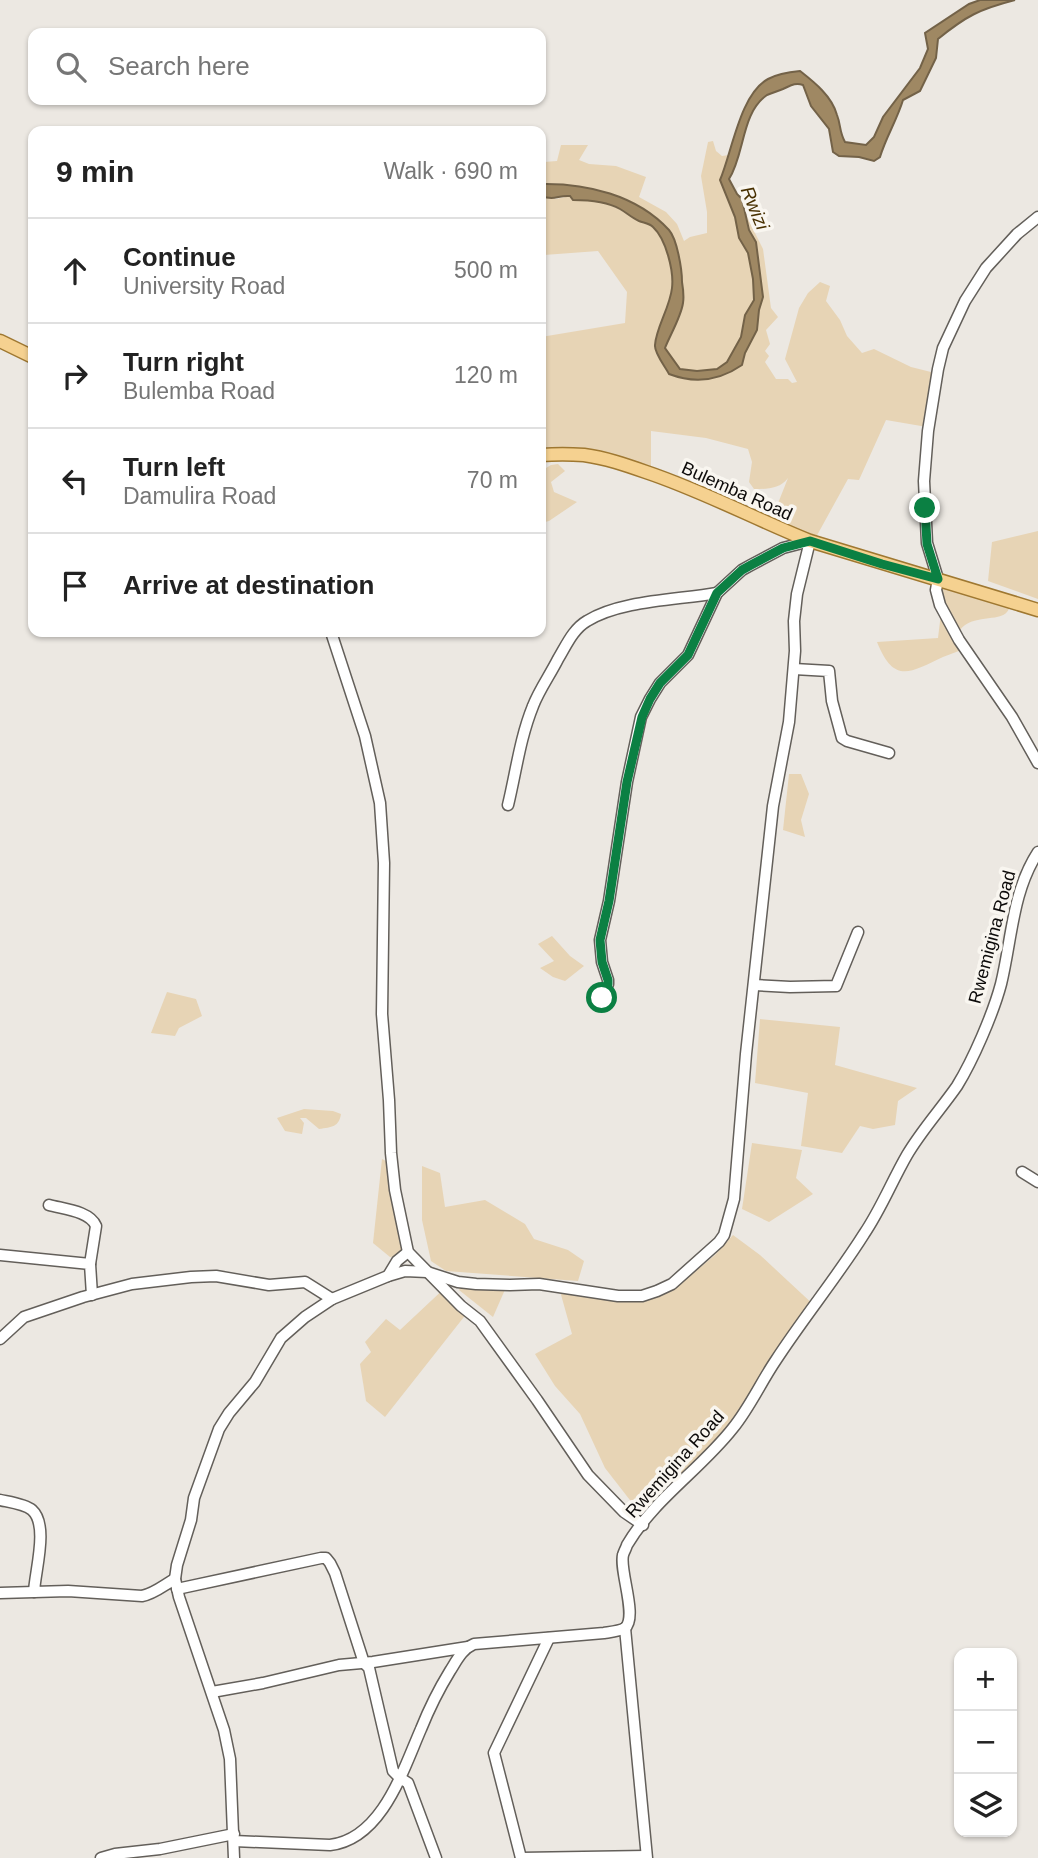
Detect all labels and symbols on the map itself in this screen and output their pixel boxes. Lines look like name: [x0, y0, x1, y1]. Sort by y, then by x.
water label: Rwizi: [737, 183, 774, 234]
street label: Bulemba Road: [679, 458, 795, 524]
route end: [909, 492, 940, 523]
street label: Rwemigina Road: [965, 868, 1019, 1006]
route start: [586, 982, 617, 1013]
street label: Rwemigina Road: [622, 1406, 728, 1522]

